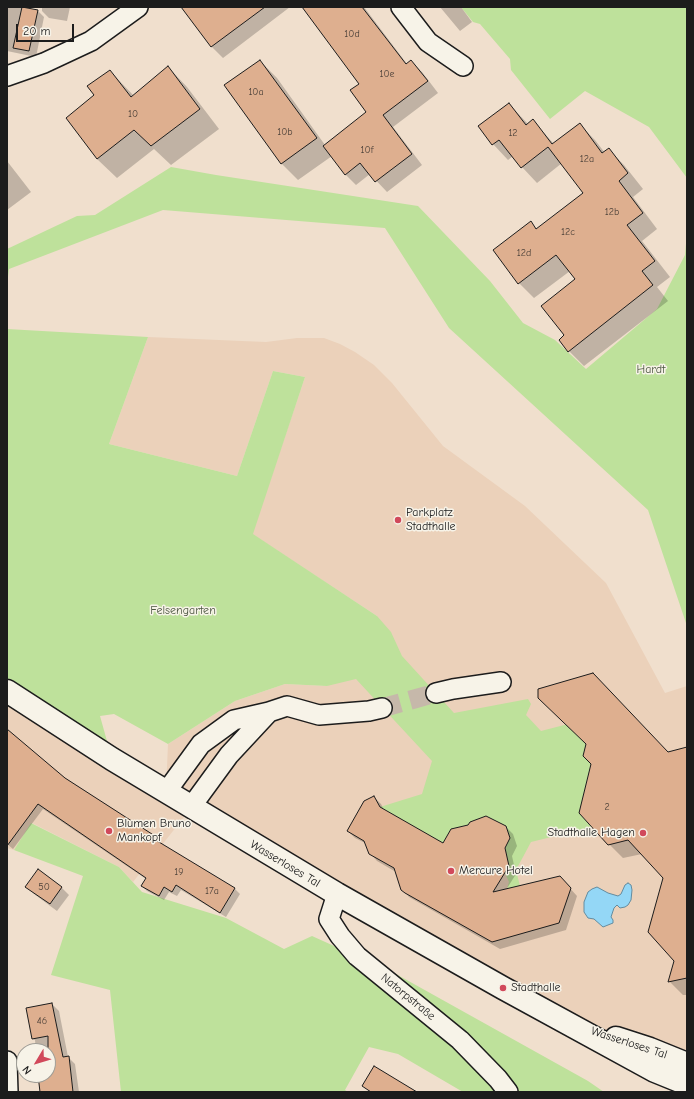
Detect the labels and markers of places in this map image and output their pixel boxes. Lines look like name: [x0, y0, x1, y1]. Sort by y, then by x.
place label: Parkplatz Stadthalle: [406, 506, 456, 534]
marker: Parkplatz Stadthalle: [393, 515, 403, 525]
place label: Blumen Bruno Mankopf: [117, 817, 191, 845]
marker: Blumen Bruno Mankopf: [104, 826, 114, 836]
place label: Stadthalle Hagen: [548, 826, 635, 840]
marker: Stadthalle Hagen: [638, 828, 648, 838]
place label: Mercure Hotel: [459, 864, 533, 878]
marker: Mercure Hotel: [446, 866, 456, 876]
place label: Stadthalle: [511, 981, 561, 995]
marker: Stadthalle: [498, 983, 508, 993]

